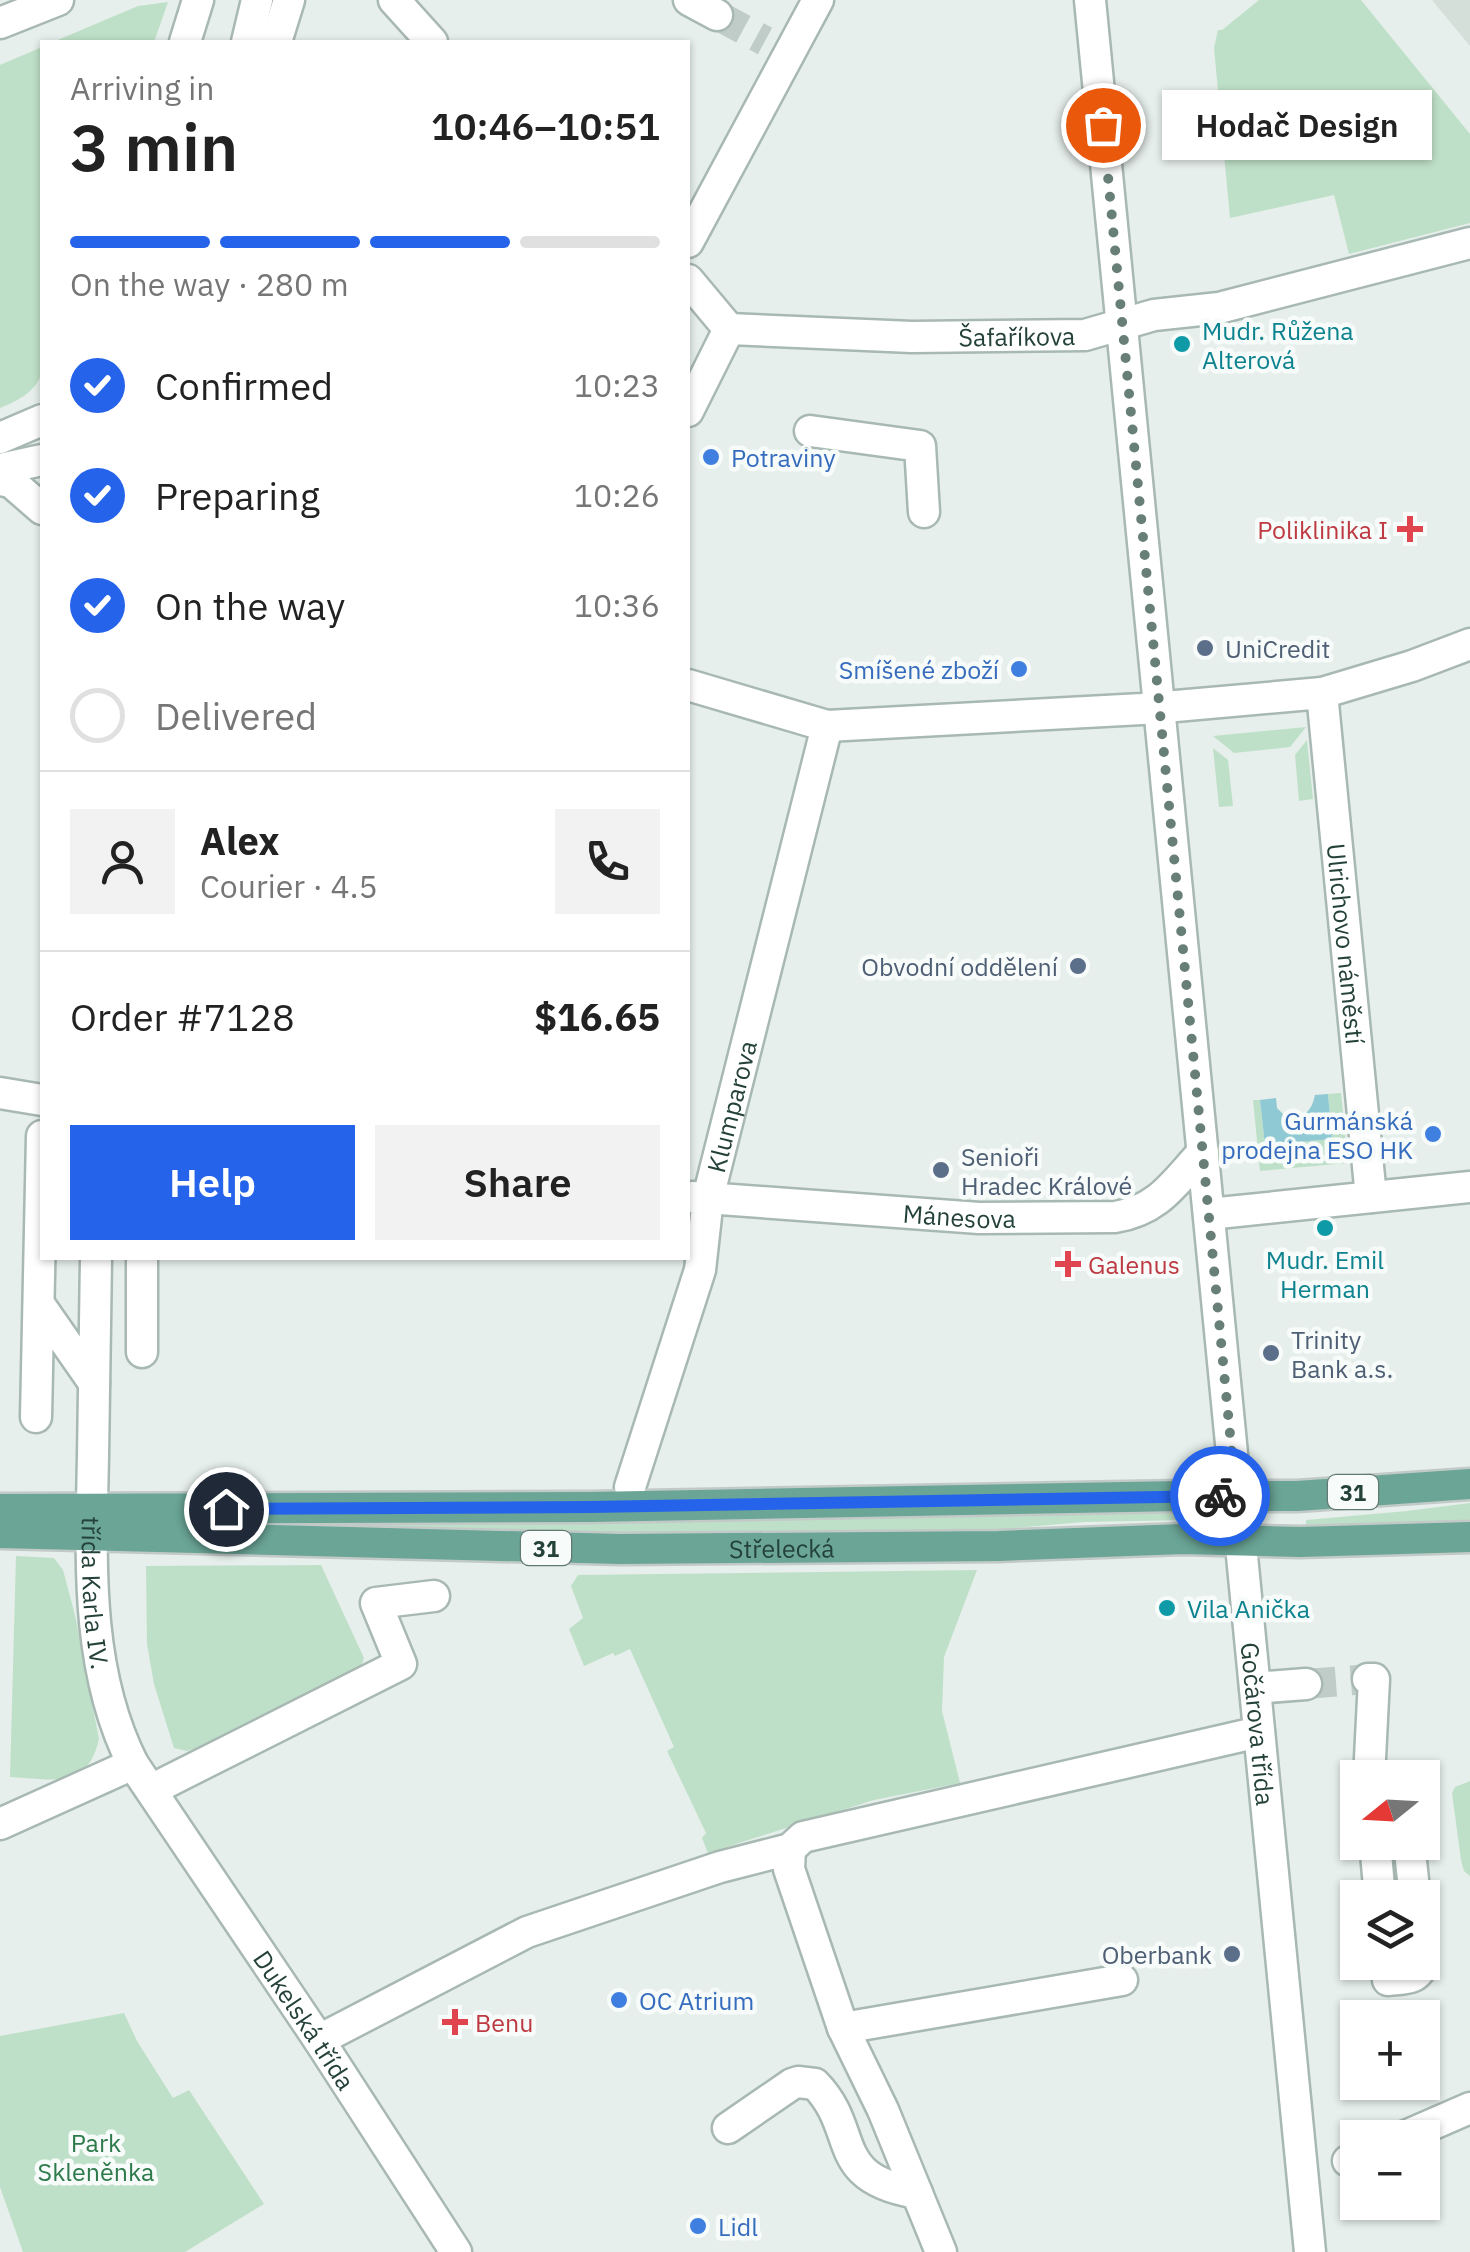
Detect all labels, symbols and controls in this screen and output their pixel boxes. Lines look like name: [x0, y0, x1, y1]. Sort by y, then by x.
text: Arriving in: [70, 67, 215, 109]
pin: [1061, 83, 1146, 168]
callout: Hodač Design: [1163, 90, 1433, 160]
icon: bag: [1076, 98, 1131, 153]
text: 10:46–10:51: [431, 101, 660, 150]
text: 3 min: [70, 104, 238, 189]
text: Hodač Design: [1195, 104, 1399, 146]
text: On the way · 280 m: [70, 263, 349, 305]
place label: Mudr. Růžena Alterová: [1202, 314, 1354, 376]
street label: Šafaříkova: [958, 319, 1075, 353]
marker: Mudr. Růžena Alterová: [1171, 333, 1193, 355]
icon: check: [70, 358, 125, 413]
text: Confirmed: [155, 361, 333, 410]
text: 10:23: [574, 364, 660, 406]
place label: Potraviny: [731, 441, 836, 474]
marker: Potraviny: [700, 446, 722, 468]
icon: check: [70, 468, 125, 523]
text: Preparing: [155, 471, 320, 520]
text: 10:26: [574, 474, 660, 516]
place label: Poliklinika I: [1257, 513, 1388, 546]
marker: Poliklinika I: [1397, 516, 1423, 542]
icon: check: [70, 578, 125, 633]
text: On the way: [155, 581, 345, 630]
text: 10:36: [574, 584, 660, 626]
place label: UniCredit: [1225, 632, 1330, 665]
marker: UniCredit: [1194, 637, 1216, 659]
place label: Smíšené zboží: [839, 653, 999, 686]
marker: Smíšené zboží: [1008, 658, 1030, 680]
text: Delivered: [155, 691, 317, 740]
button: person: [70, 809, 175, 914]
button: phone: [555, 809, 660, 914]
text: Alex: [200, 816, 280, 865]
street label: Ulrichovo náměstí: [1320, 842, 1373, 1046]
text: Courier · 4.5: [200, 865, 378, 907]
place label: Obvodní oddělení: [861, 950, 1058, 983]
marker: Obvodní oddělení: [1067, 955, 1089, 977]
text: Order #7128: [70, 992, 295, 1041]
text: $16.65: [534, 992, 660, 1041]
street label: Klumparova: [699, 1037, 764, 1176]
place label: Gurmánská prodejna ESO HK: [1221, 1104, 1413, 1166]
marker: Gurmánská prodejna ESO HK: [1422, 1123, 1444, 1145]
button: Help: [70, 1125, 355, 1240]
button: Share: [375, 1125, 660, 1240]
place label: Senioři Hradec Králové: [961, 1140, 1132, 1202]
marker: Senioři Hradec Králové: [930, 1159, 952, 1181]
street label: Mánesova: [902, 1196, 1016, 1235]
marker: Mudr. Emil Herman: [1314, 1217, 1336, 1239]
place label: Mudr. Emil Herman: [1266, 1243, 1384, 1305]
place label: Galenus: [1088, 1248, 1180, 1281]
marker: Galenus: [1057, 1253, 1079, 1275]
place label: Trinity Bank a.s.: [1291, 1323, 1393, 1385]
marker: Trinity Bank a.s.: [1260, 1342, 1282, 1364]
courier: [1170, 1446, 1270, 1546]
pin: [184, 1467, 269, 1552]
icon: bike: [1193, 1469, 1248, 1524]
road number: 31: [1328, 1475, 1378, 1509]
icon: home: [199, 1482, 254, 1537]
street label: třída Karla IV.: [75, 1516, 118, 1672]
road number: 31: [521, 1531, 571, 1565]
street label: Střelecká: [729, 1531, 835, 1565]
place label: Vila Anička: [1187, 1592, 1310, 1625]
marker: Vila Anička: [1156, 1597, 1178, 1619]
street label: Gočárova třída: [1234, 1641, 1283, 1807]
north arrow: [1340, 1760, 1440, 1860]
map controls: [1340, 1760, 1440, 2220]
button: layers: [1340, 1880, 1440, 1980]
place label: Oberbank: [1102, 1938, 1212, 1971]
street label: Dukelská třída: [246, 1943, 363, 2096]
marker: Oberbank: [1221, 1943, 1243, 1965]
place label: OC Atrium: [639, 1984, 754, 2017]
marker: OC Atrium: [608, 1989, 630, 2011]
button: +: [1340, 2000, 1440, 2100]
place label: Benu: [475, 2006, 533, 2039]
marker: Benu: [444, 2011, 466, 2033]
button: −: [1340, 2120, 1440, 2220]
park label: Park Skleněnka: [38, 2126, 154, 2188]
place label: Lidl: [718, 2210, 758, 2243]
marker: Lidl: [687, 2215, 709, 2237]

